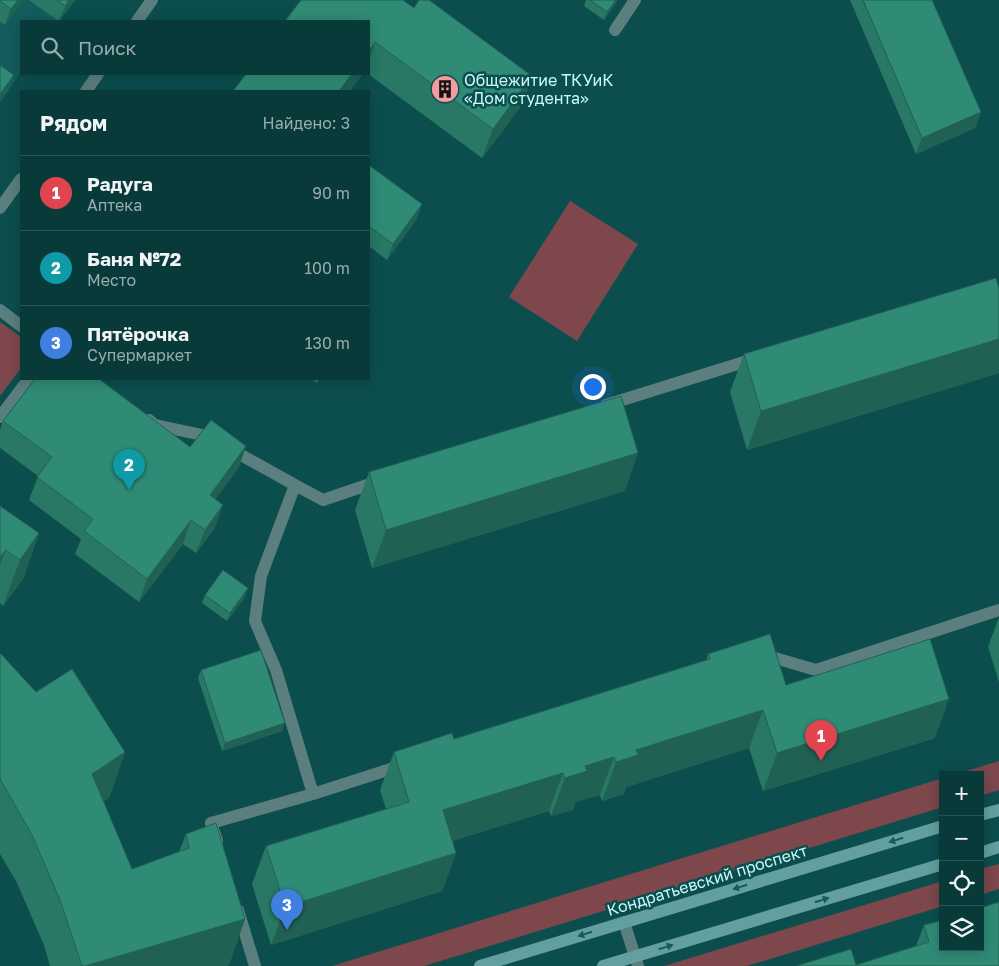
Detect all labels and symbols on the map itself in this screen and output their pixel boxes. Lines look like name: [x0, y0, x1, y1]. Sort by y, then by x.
place label: Общежитие ТКУиК «Дом студента»: [464, 70, 614, 108]
building icon: Общежитие ТКУиК «Дом студента»: [430, 74, 460, 104]
your location: [580, 374, 606, 400]
pin: 2: [113, 449, 145, 490]
pin: 1: [805, 720, 837, 761]
one-way arrow: [888, 837, 903, 845]
street label: Кондратьевский проспект: [604, 840, 810, 920]
one-way arrow: [733, 884, 748, 892]
pin: 3: [271, 889, 303, 930]
one-way arrow: [815, 896, 830, 904]
one-way arrow: [577, 931, 592, 938]
one-way arrow: [659, 942, 674, 950]

